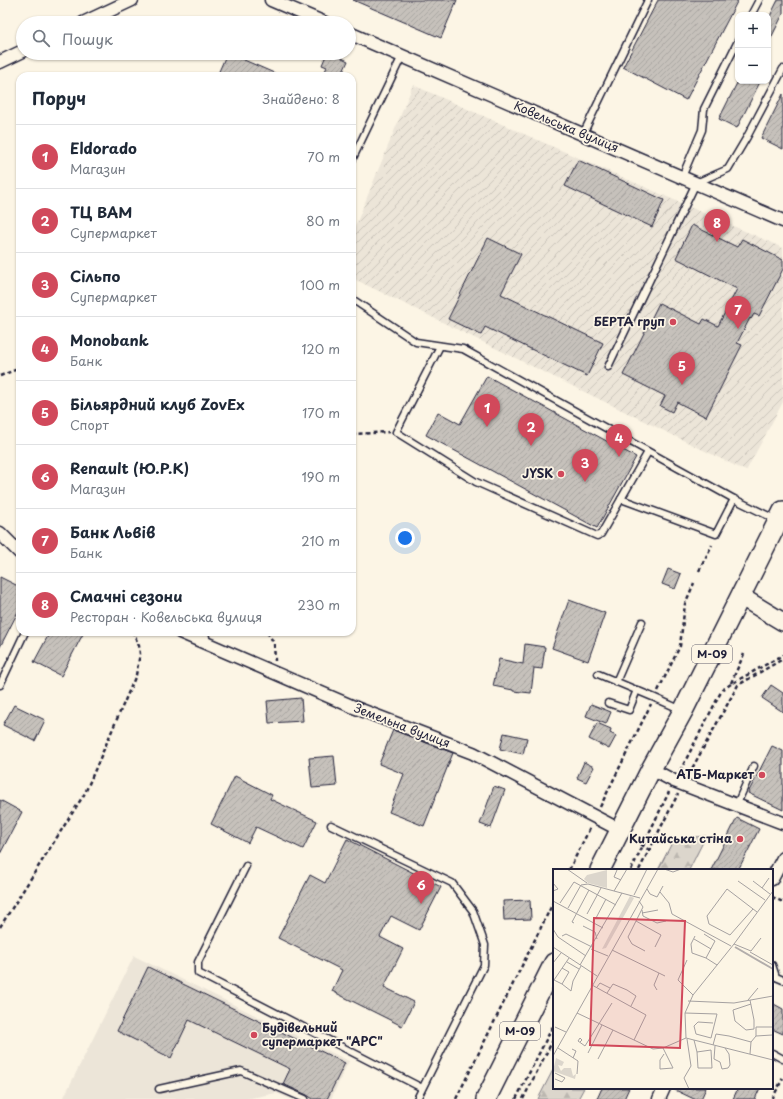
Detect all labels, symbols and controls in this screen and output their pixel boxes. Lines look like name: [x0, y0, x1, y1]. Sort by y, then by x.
map controls: [735, 12, 771, 84]
button: +: [735, 12, 771, 48]
search box: [16, 16, 356, 60]
icon: search: [30, 27, 52, 49]
text: Пошук: [62, 27, 113, 50]
button: −: [735, 48, 771, 84]
text: Поруч: [32, 85, 86, 111]
text: Знайдено: 8: [262, 89, 340, 108]
street label: Ковельська вулиця: [511, 96, 622, 156]
text: Eldorado: [70, 136, 137, 159]
text: 1: [42, 147, 48, 166]
text: 70 m: [307, 147, 340, 166]
text: Магазин: [70, 159, 126, 178]
text: ТЦ ВАМ: [70, 200, 132, 223]
pin: 8: [704, 209, 730, 242]
text: 2: [40, 211, 50, 230]
text: 80 m: [306, 211, 340, 230]
text: Супермаркет: [70, 223, 157, 242]
text: Сільпо: [70, 264, 120, 287]
text: 3: [41, 275, 49, 294]
text: 100 m: [300, 275, 340, 294]
text: Супермаркет: [70, 287, 157, 306]
pin: 7: [725, 296, 751, 329]
place label: БЕРТА груп: [594, 312, 665, 330]
marker: БЕРТА груп: [668, 317, 678, 327]
text: Monobank: [70, 328, 149, 351]
text: 4: [41, 339, 49, 358]
text: 120 m: [301, 339, 340, 358]
text: Банк: [70, 351, 102, 370]
pin: 5: [669, 352, 695, 385]
text: Більярдний клуб ZovEx: [70, 392, 245, 415]
pin: 1: [474, 394, 500, 427]
text: 5: [41, 403, 49, 422]
text: 170 m: [302, 403, 340, 422]
pin: 2: [518, 413, 544, 446]
text: Спорт: [70, 415, 109, 434]
pin: 4: [606, 424, 632, 457]
pin: 3: [572, 449, 598, 482]
text: Renault (Ю.Р.К): [70, 456, 189, 479]
place label: JYSK: [522, 464, 553, 482]
text: 6: [40, 467, 50, 486]
text: 190 m: [301, 467, 340, 486]
marker: JYSK: [556, 469, 566, 479]
text: Магазин: [70, 479, 126, 498]
text: Банк Львів: [70, 520, 155, 543]
your location: [395, 528, 415, 548]
text: 7: [41, 531, 49, 550]
text: 210 m: [301, 531, 340, 550]
text: Банк: [70, 543, 102, 562]
text: Смачні сезони: [70, 584, 183, 607]
text: 8: [41, 595, 49, 614]
text: 230 m: [298, 595, 340, 614]
text: Ресторан · Ковельська вулиця: [70, 607, 262, 626]
road number: М-09: [692, 645, 732, 663]
street label: Земельна вулиця: [352, 698, 453, 752]
place label: АТБ-Маркет: [677, 765, 755, 783]
marker: АТБ-Маркет: [757, 770, 767, 780]
place label: Китайська стіна: [629, 829, 732, 847]
marker: Китайська стіна: [735, 834, 745, 844]
inset map: [553, 869, 773, 1089]
pin: 6: [408, 871, 434, 904]
place label: Будівельний супермаркет "АРС": [262, 1018, 383, 1050]
road number: М-09: [500, 1022, 540, 1040]
marker: Будівельний супермаркет "АРС": [249, 1030, 259, 1040]

